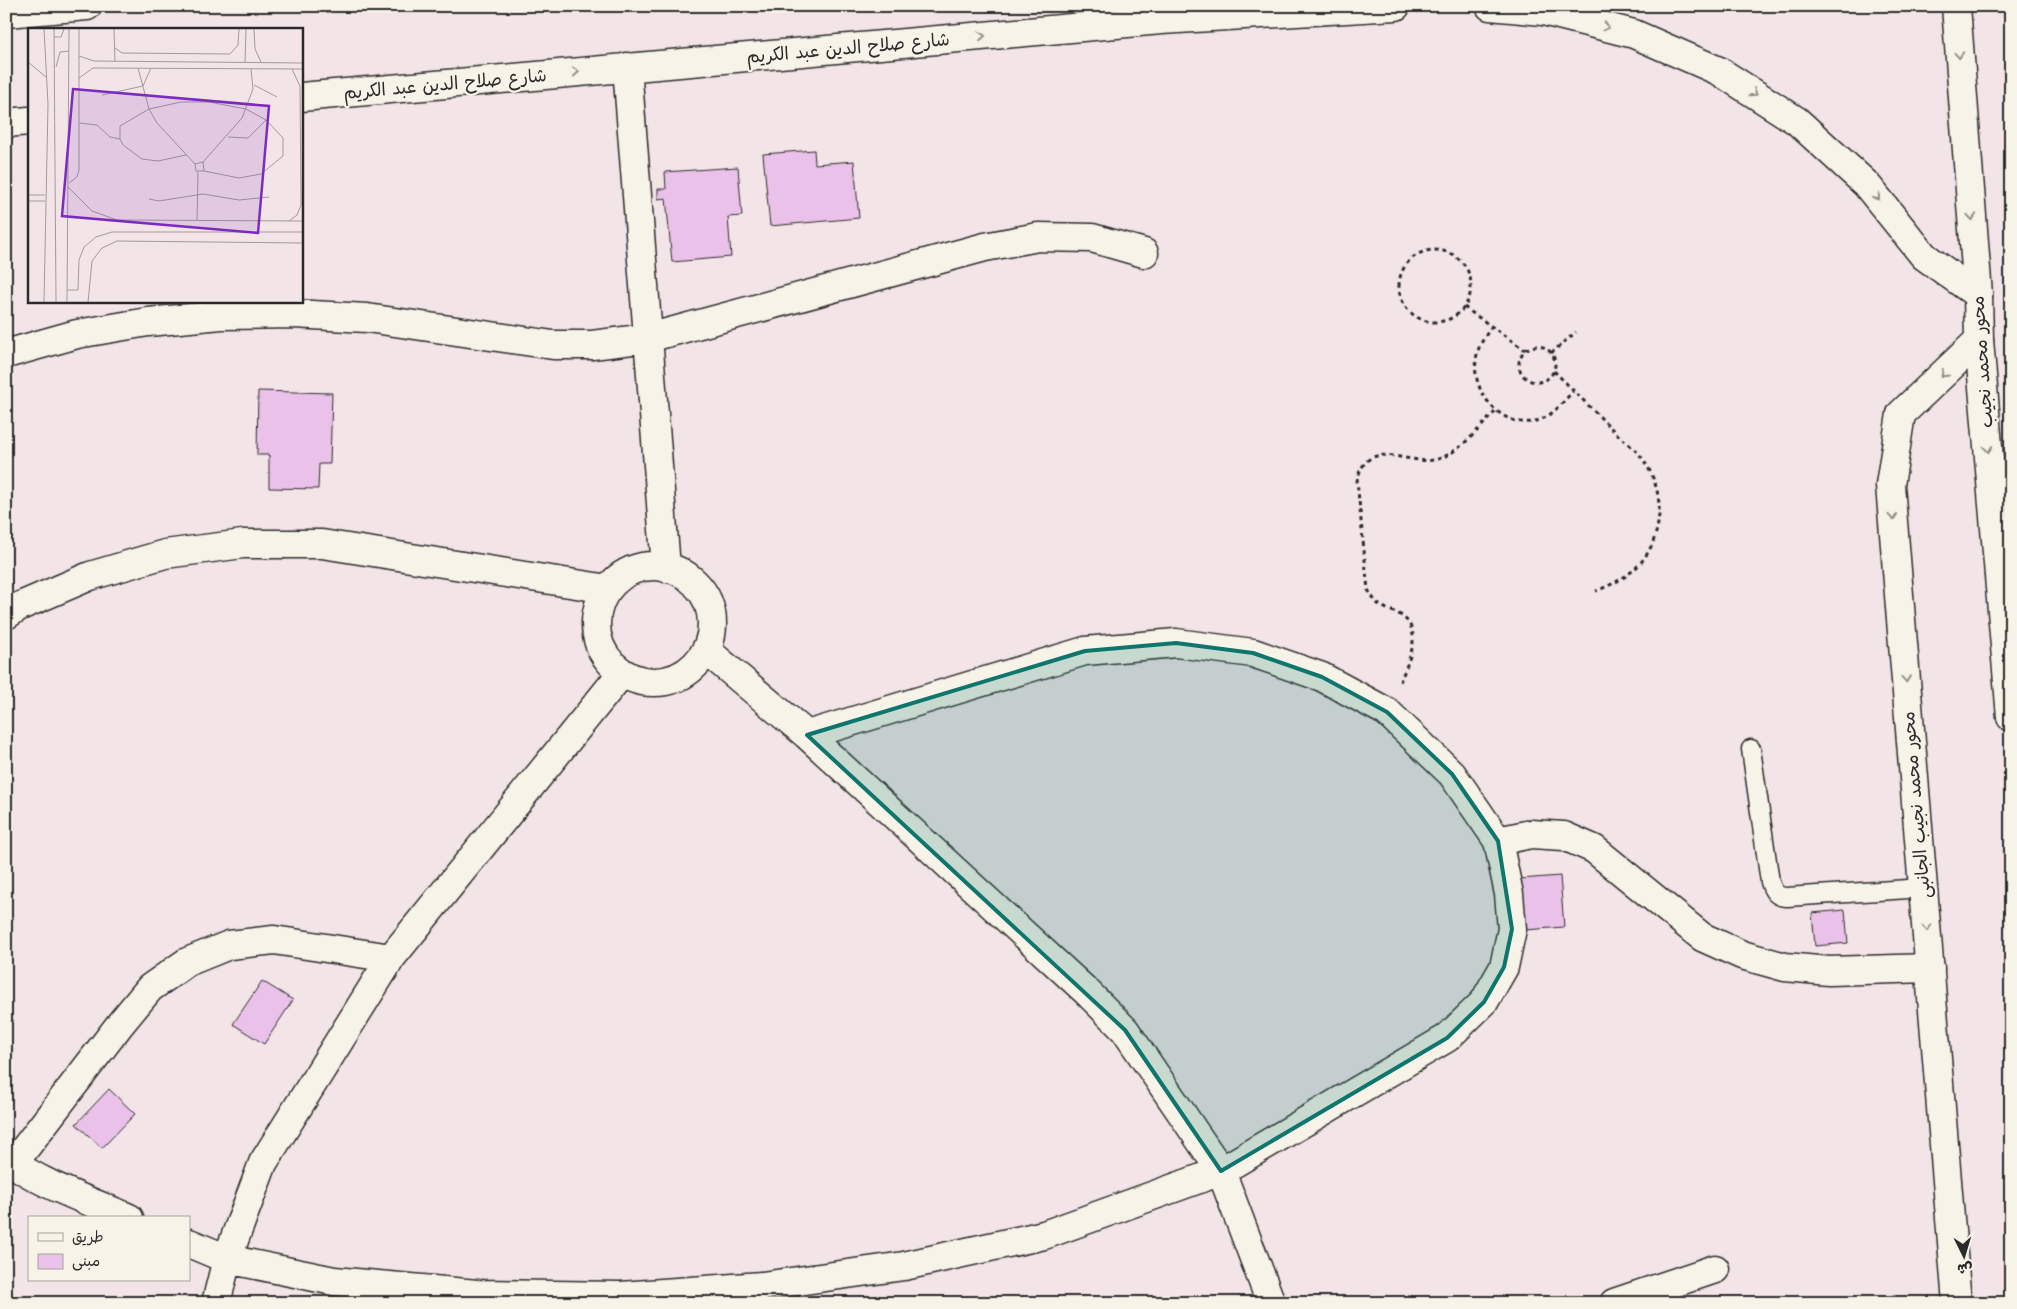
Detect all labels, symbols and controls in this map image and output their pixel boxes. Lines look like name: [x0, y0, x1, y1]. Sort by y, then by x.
one-way arrow: [1602, 21, 1610, 31]
inset map: [28, 28, 302, 302]
street label: شارع صلاح الدين عبد الكريم: [746, 29, 951, 71]
one-way arrow: [979, 31, 987, 42]
one-way arrow: [1954, 51, 1965, 59]
street label: شارع صلاح الدين عبد الكريم: [343, 65, 548, 107]
one-way arrow: [573, 67, 581, 78]
one-way arrow: [1748, 87, 1757, 96]
one-way arrow: [1872, 192, 1881, 201]
one-way arrow: [1966, 213, 1977, 221]
street label: محور محمد نجيب: [1967, 295, 1998, 429]
one-way arrow: [1940, 368, 1949, 377]
one-way arrow: [1983, 445, 1994, 453]
one-way arrow: [1887, 513, 1898, 521]
one-way arrow: [1900, 675, 1911, 683]
street label: محور محمد نجيب الجانبى: [1898, 711, 1935, 899]
one-way arrow: [1921, 924, 1932, 932]
legend: [28, 1216, 190, 1282]
text: طريق: [72, 1228, 104, 1246]
north arrow: [1940, 1232, 1990, 1282]
text: مبنى: [72, 1252, 100, 1271]
text: ش: [1957, 1259, 1974, 1278]

